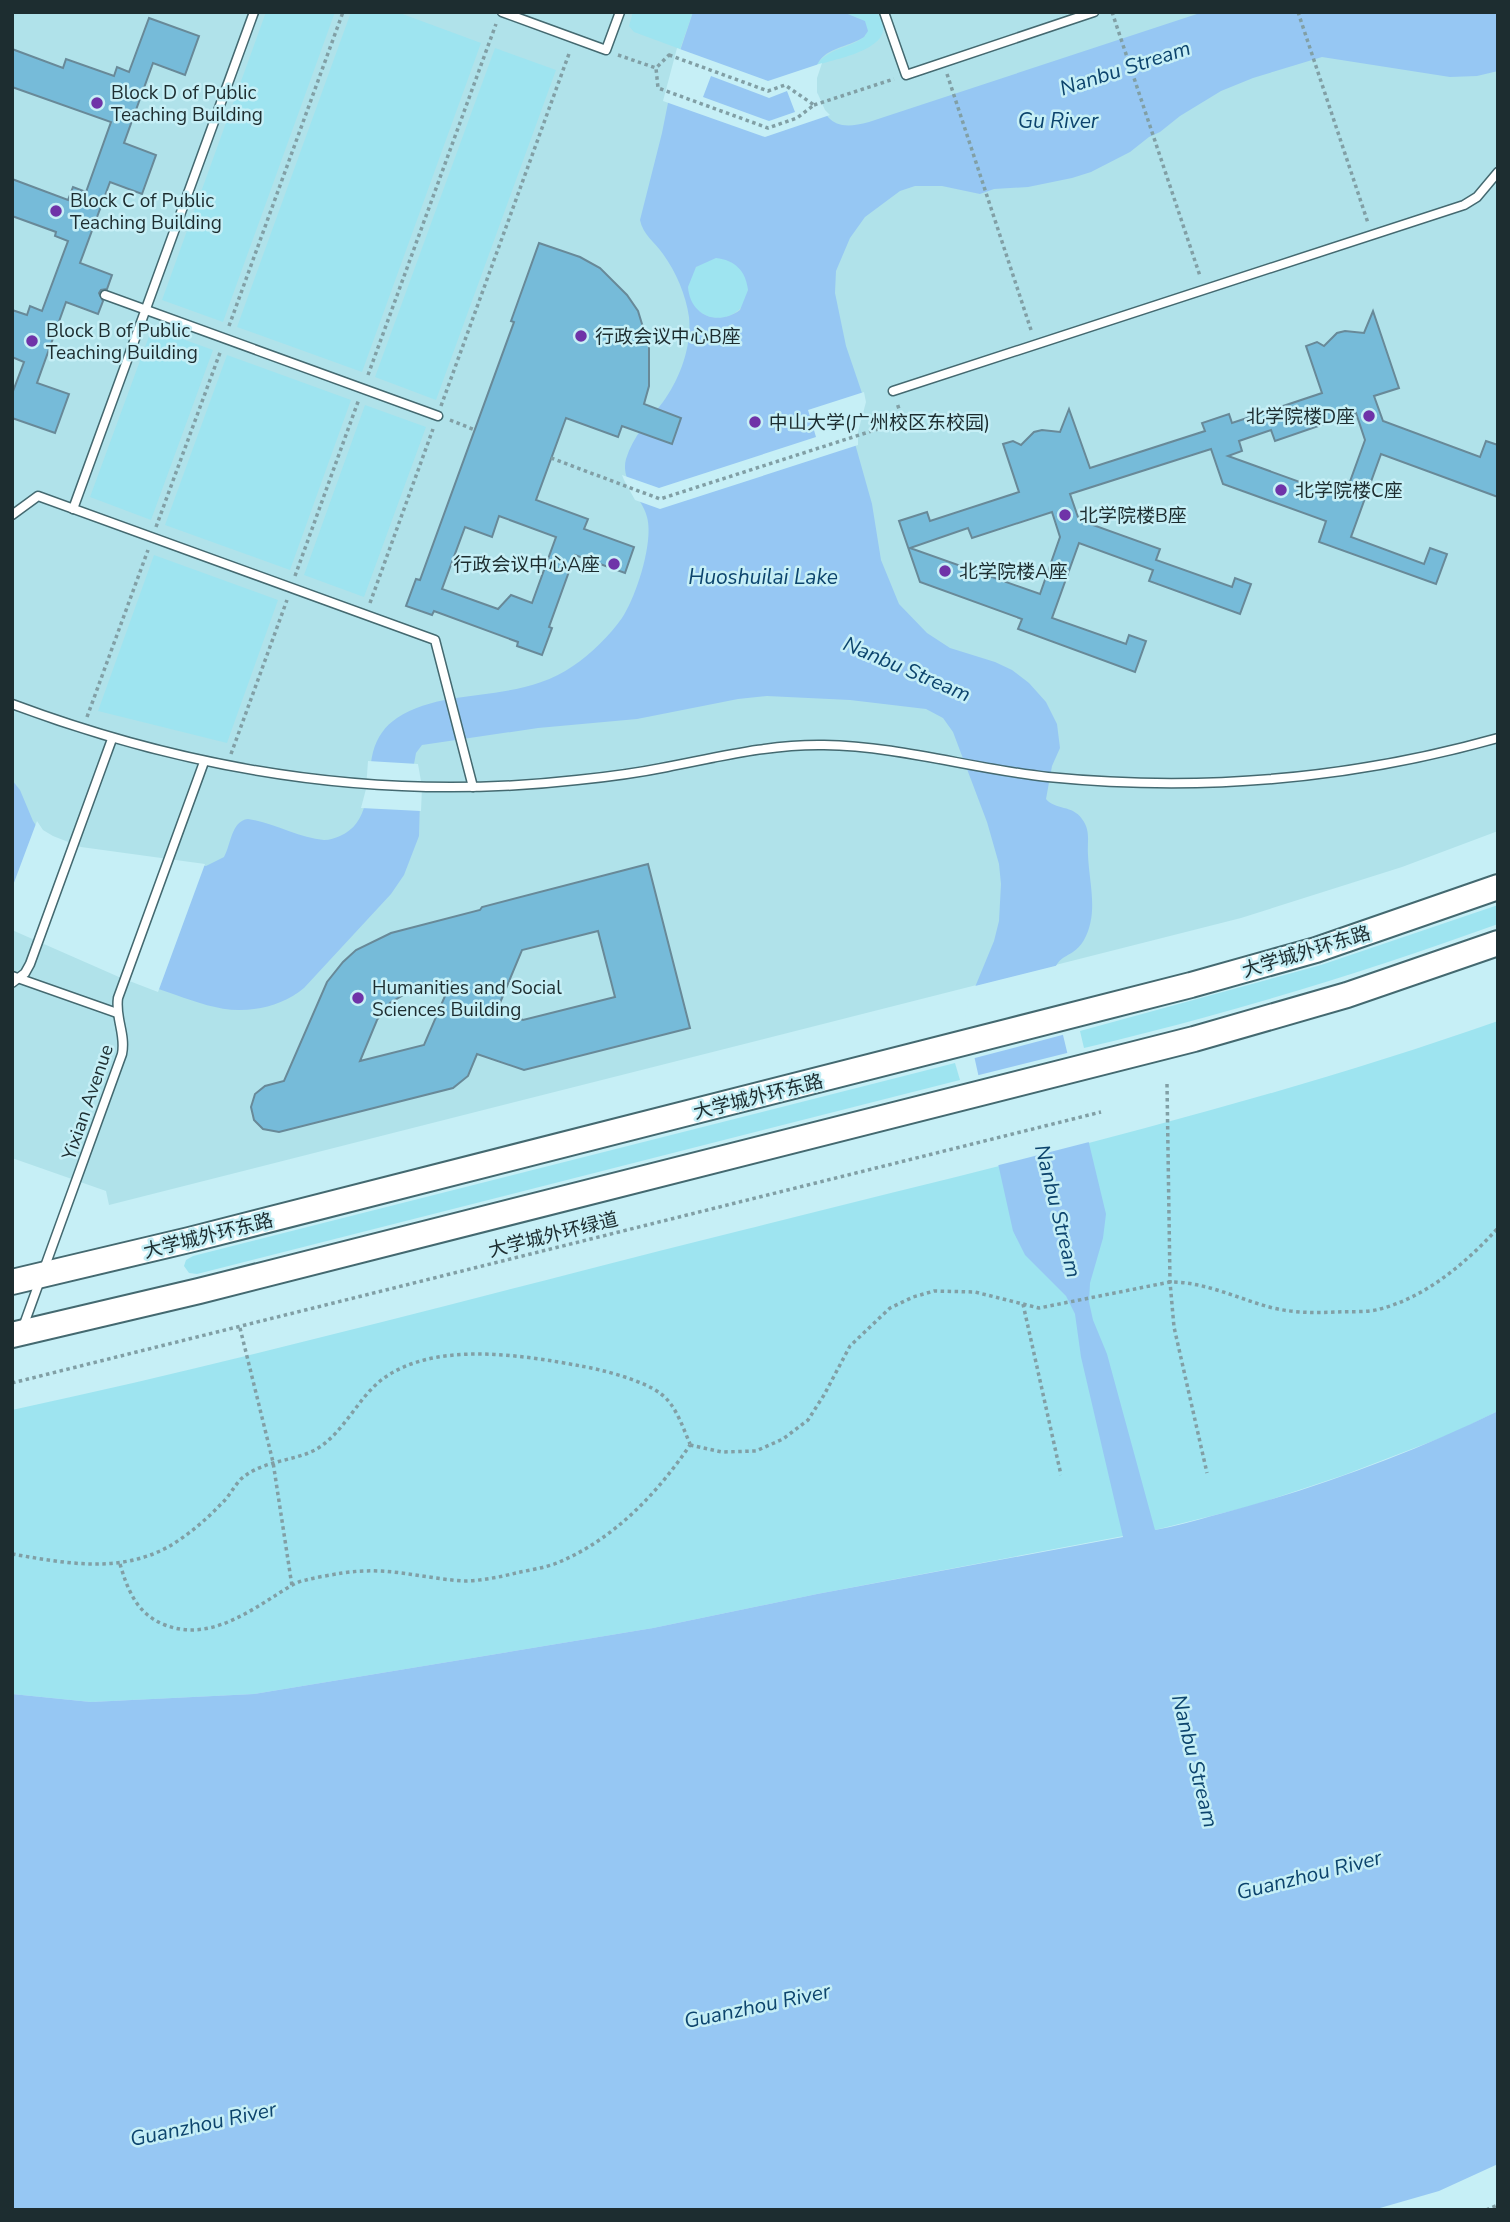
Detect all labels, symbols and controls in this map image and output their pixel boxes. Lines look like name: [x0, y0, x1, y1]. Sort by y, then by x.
water label: Nanbu Stream: [1056, 34, 1194, 102]
place label: Block D of Public Teaching Building: [111, 80, 263, 128]
marker: Block D of Public Teaching Building: [89, 95, 105, 111]
water label: Gu River: [1018, 107, 1099, 135]
place label: Block C of Public Teaching Building: [70, 188, 222, 236]
marker: Block C of Public Teaching Building: [48, 203, 64, 219]
place label: Block B of Public Teaching Building: [46, 318, 198, 366]
place label: 行政会议中心B座: [595, 324, 741, 350]
marker: 行政会议中心B座: [573, 328, 589, 344]
marker: Block B of Public Teaching Building: [24, 333, 40, 349]
place label: 北学院楼D座: [1246, 404, 1355, 430]
marker: 北学院楼D座: [1361, 408, 1377, 424]
place label: 中山大学(广州校区东校园): [769, 410, 990, 436]
marker: 中山大学(广州校区东校园): [747, 414, 763, 430]
place label: 北学院楼C座: [1295, 478, 1403, 504]
marker: 北学院楼C座: [1273, 482, 1289, 498]
place label: 北学院楼B座: [1079, 503, 1187, 529]
marker: 北学院楼B座: [1057, 507, 1073, 523]
place label: 行政会议中心A座: [453, 552, 600, 578]
marker: 行政会议中心A座: [606, 556, 622, 572]
place label: 北学院楼A座: [959, 559, 1068, 585]
water label: Huoshuilai Lake: [688, 563, 838, 591]
marker: 北学院楼A座: [937, 563, 953, 579]
water label: Nanbu Stream: [839, 630, 975, 708]
street label: 大学城外环东路: [1239, 920, 1374, 984]
place label: Humanities and Social Sciences Building: [372, 975, 562, 1023]
marker: Humanities and Social Sciences Building: [350, 990, 366, 1006]
street label: Yixian Avenue: [56, 1041, 120, 1164]
street label: 大学城外环东路: [691, 1068, 826, 1126]
water label: Nanbu Stream: [1028, 1142, 1088, 1280]
street label: 大学城外环绿道: [486, 1206, 621, 1264]
street label: 大学城外环东路: [141, 1207, 276, 1265]
water label: Nanbu Stream: [1165, 1692, 1225, 1830]
water label: Guanzhou River: [1233, 1843, 1385, 1907]
water label: Guanzhou River: [681, 1977, 833, 2035]
water label: Guanzhou River: [127, 2095, 279, 2153]

